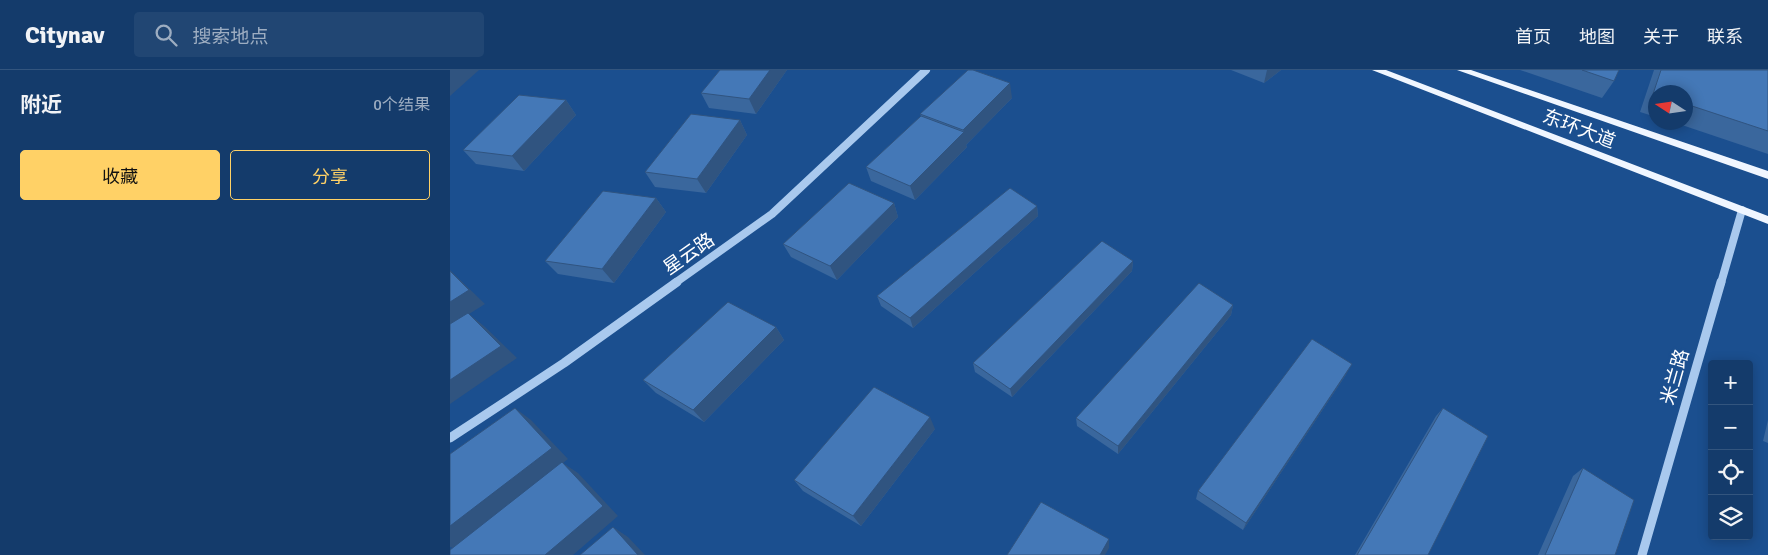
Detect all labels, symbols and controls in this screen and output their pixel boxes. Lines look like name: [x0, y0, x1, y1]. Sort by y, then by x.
search box: [134, 12, 484, 57]
text: Citynav: [25, 20, 104, 50]
icon: search: [152, 21, 180, 49]
text: 搜索地点: [192, 25, 268, 49]
text: 首页: [1515, 26, 1551, 48]
text: 地图: [1579, 26, 1615, 48]
text: 关于: [1643, 26, 1679, 48]
text: 联系: [1707, 26, 1743, 48]
north arrow: [1648, 85, 1693, 130]
text: 附近: [20, 92, 62, 118]
text: 0个结果: [373, 95, 430, 115]
street label: 东环大道: [1539, 104, 1619, 154]
button: 收藏: [20, 150, 220, 200]
button: 分享: [230, 150, 430, 200]
street label: 星云路: [659, 228, 719, 280]
street label: 米兰路: [1656, 346, 1694, 408]
map controls: [1708, 360, 1753, 540]
button: +: [1708, 360, 1753, 405]
button: −: [1708, 405, 1753, 450]
button: locate: [1708, 450, 1753, 495]
button: layers: [1708, 495, 1753, 540]

